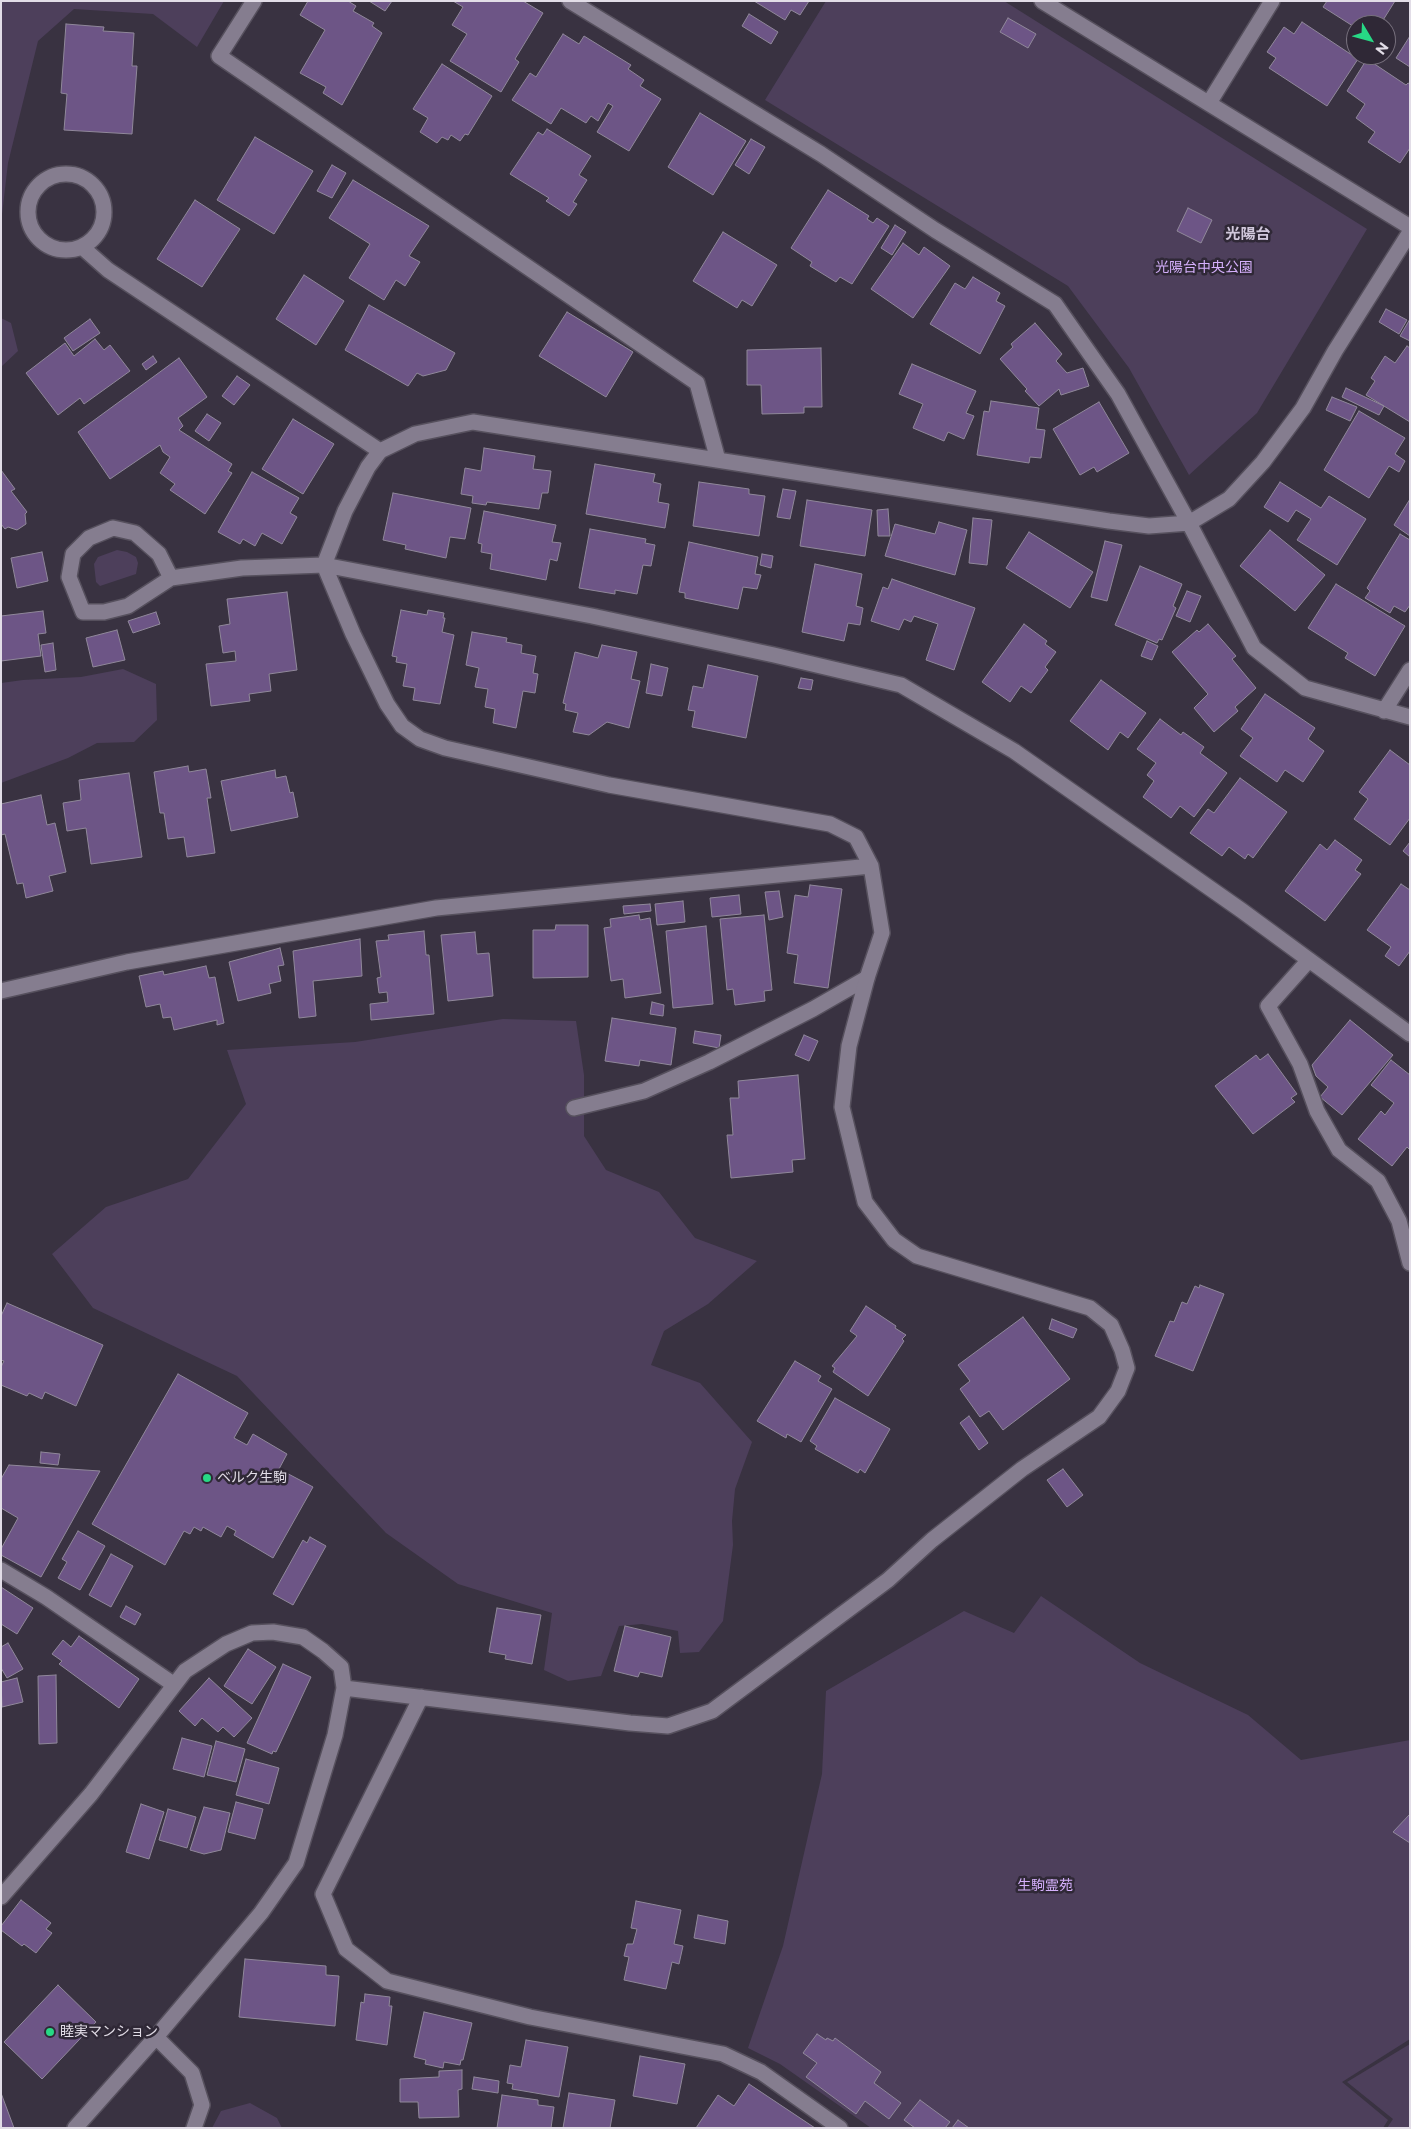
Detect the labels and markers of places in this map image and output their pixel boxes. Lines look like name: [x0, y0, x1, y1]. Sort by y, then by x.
place label: ベルク生駒: [217, 1470, 287, 1486]
marker: ベルク生駒: [201, 1472, 213, 1484]
place label: 睦実マンション: [60, 2024, 158, 2040]
marker: 睦実マンション: [44, 2026, 56, 2038]

